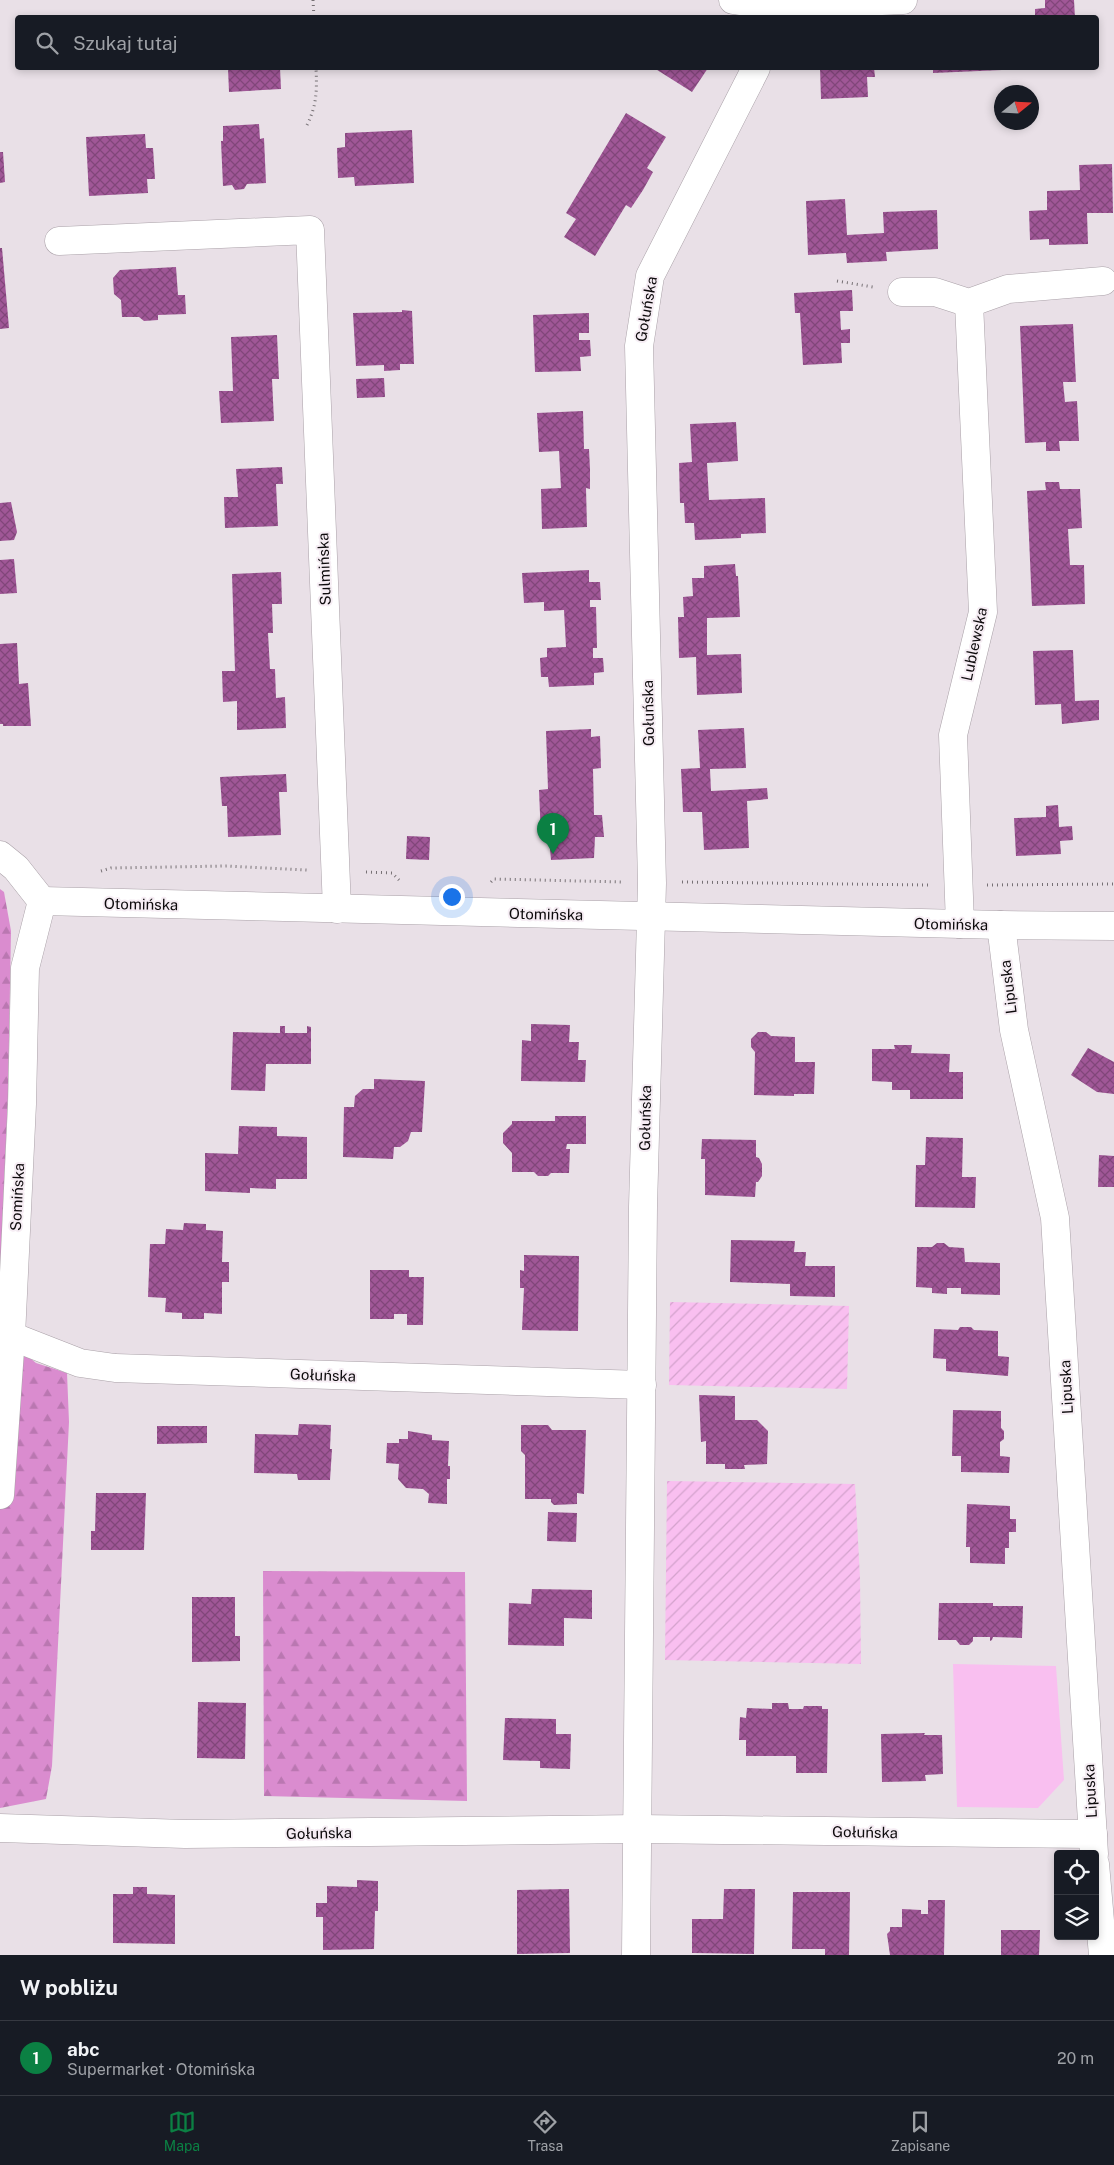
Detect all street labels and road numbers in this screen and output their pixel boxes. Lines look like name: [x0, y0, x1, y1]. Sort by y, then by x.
street label: Gołuńska: [632, 275, 660, 343]
street label: Sulmińska: [314, 532, 334, 606]
street label: Lublewska: [958, 606, 990, 682]
street label: Gołuńska: [639, 680, 657, 746]
street label: Otomińska: [104, 895, 178, 913]
street label: Otomińska: [509, 905, 583, 923]
street label: Otomińska: [914, 915, 988, 933]
street label: Lipuska: [996, 959, 1020, 1015]
street label: Gołuńska: [636, 1085, 654, 1151]
street label: Somińska: [7, 1163, 27, 1231]
street label: Lipuska: [1056, 1359, 1076, 1415]
street label: Gołuńska: [290, 1365, 356, 1385]
street label: Lipuska: [1080, 1763, 1100, 1819]
street label: Gołuńska: [832, 1823, 898, 1841]
street label: Gołuńska: [286, 1824, 352, 1842]

